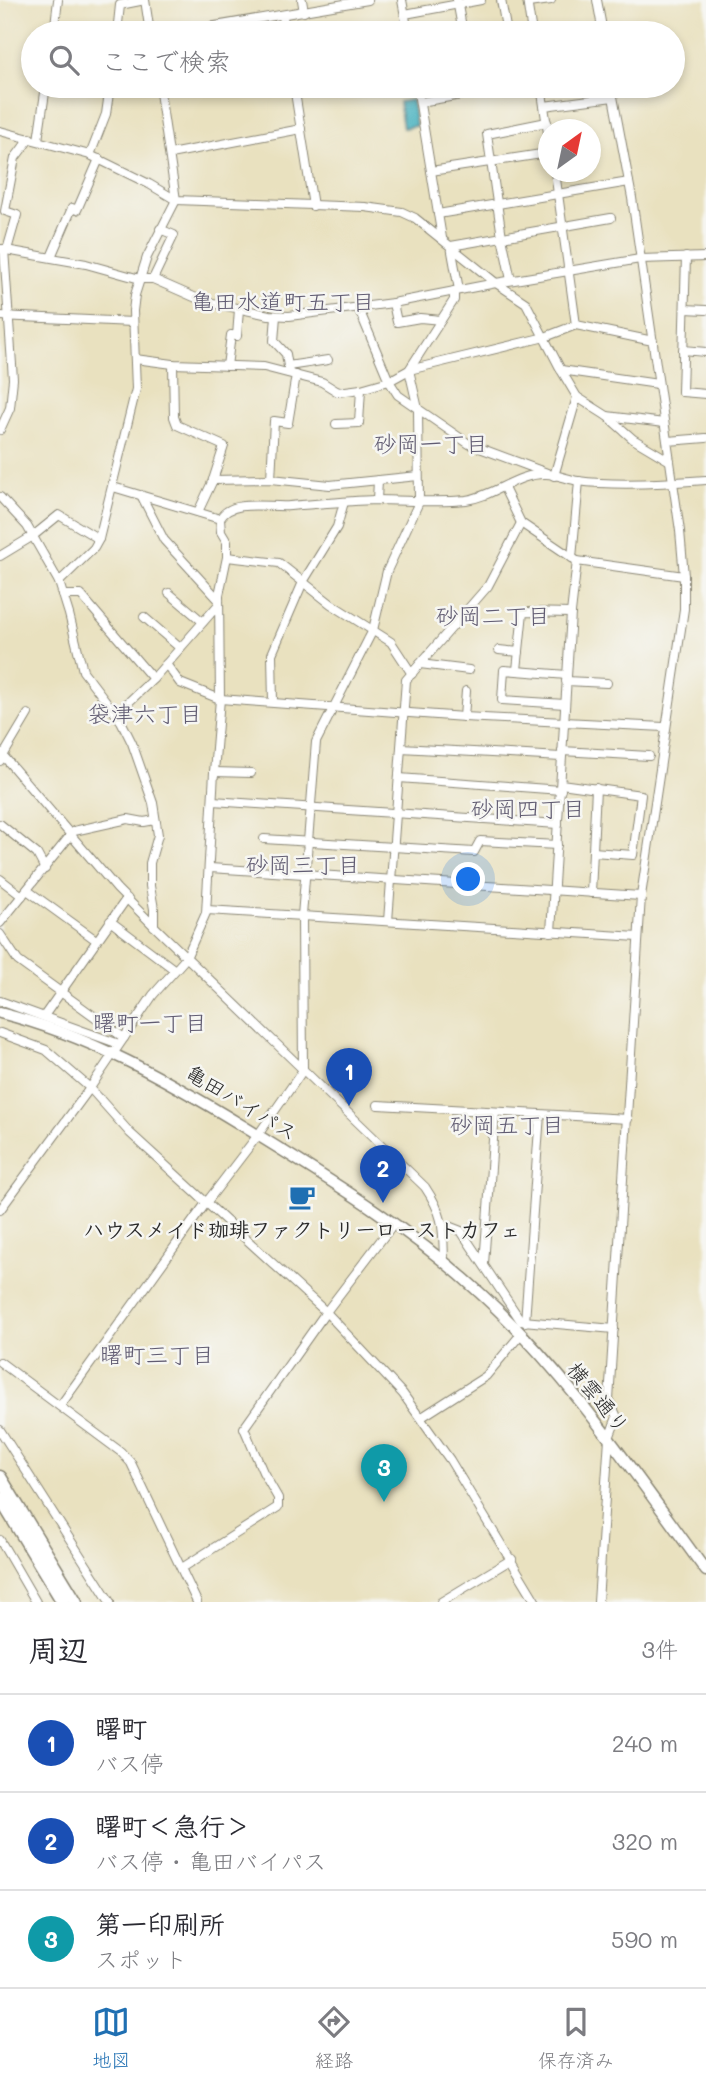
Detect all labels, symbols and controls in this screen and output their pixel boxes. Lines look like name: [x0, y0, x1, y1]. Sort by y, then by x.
search box: [21, 21, 685, 98]
icon: search: [45, 41, 83, 79]
text: ここで検索: [101, 44, 231, 78]
north arrow: [538, 119, 601, 182]
district label: 亀田水道町五丁目: [191, 286, 375, 316]
district label: 砂岡一丁目: [374, 428, 489, 458]
district label: 砂岡二丁目: [436, 600, 551, 630]
district label: 袋津六丁目: [88, 698, 203, 728]
district label: 砂岡四丁目: [471, 793, 586, 823]
district label: 砂岡三丁目: [246, 849, 361, 879]
your location: [451, 862, 485, 896]
district label: 曙町一丁目: [93, 1007, 208, 1037]
pin: 1: [326, 1048, 372, 1106]
street label: 亀田バイパス: [181, 1058, 303, 1146]
district label: 砂岡五丁目: [450, 1109, 565, 1139]
pin: 2: [360, 1145, 406, 1203]
cafe icon: ハウスメイド珈琲ファクトリーローストカフェ: [287, 1182, 317, 1212]
place label: ハウスメイド珈琲ファクトリーローストカフェ: [83, 1215, 521, 1242]
district label: 曙町三丁目: [100, 1339, 215, 1369]
street label: 横雲通り: [562, 1356, 636, 1438]
pin: 3: [361, 1444, 407, 1502]
text: 周辺: [28, 1629, 88, 1669]
text: 3件: [642, 1634, 678, 1664]
text: 曙町: [95, 1711, 147, 1745]
text: 1: [46, 1728, 56, 1758]
text: 240 m: [612, 1728, 678, 1758]
text: バス停: [95, 1748, 164, 1778]
text: 曙町＜急行＞: [95, 1809, 251, 1843]
text: 2: [45, 1826, 57, 1856]
text: 320 m: [612, 1826, 678, 1856]
text: バス停 · 亀田バイパス: [95, 1846, 326, 1876]
text: 第一印刷所: [95, 1907, 225, 1941]
text: 3: [44, 1924, 58, 1954]
text: 590 m: [611, 1924, 678, 1954]
text: スポット: [95, 1944, 187, 1974]
tab: 地図: [92, 2003, 130, 2072]
tab: 経路: [315, 2003, 353, 2072]
tab: 保存済み: [538, 2003, 614, 2072]

